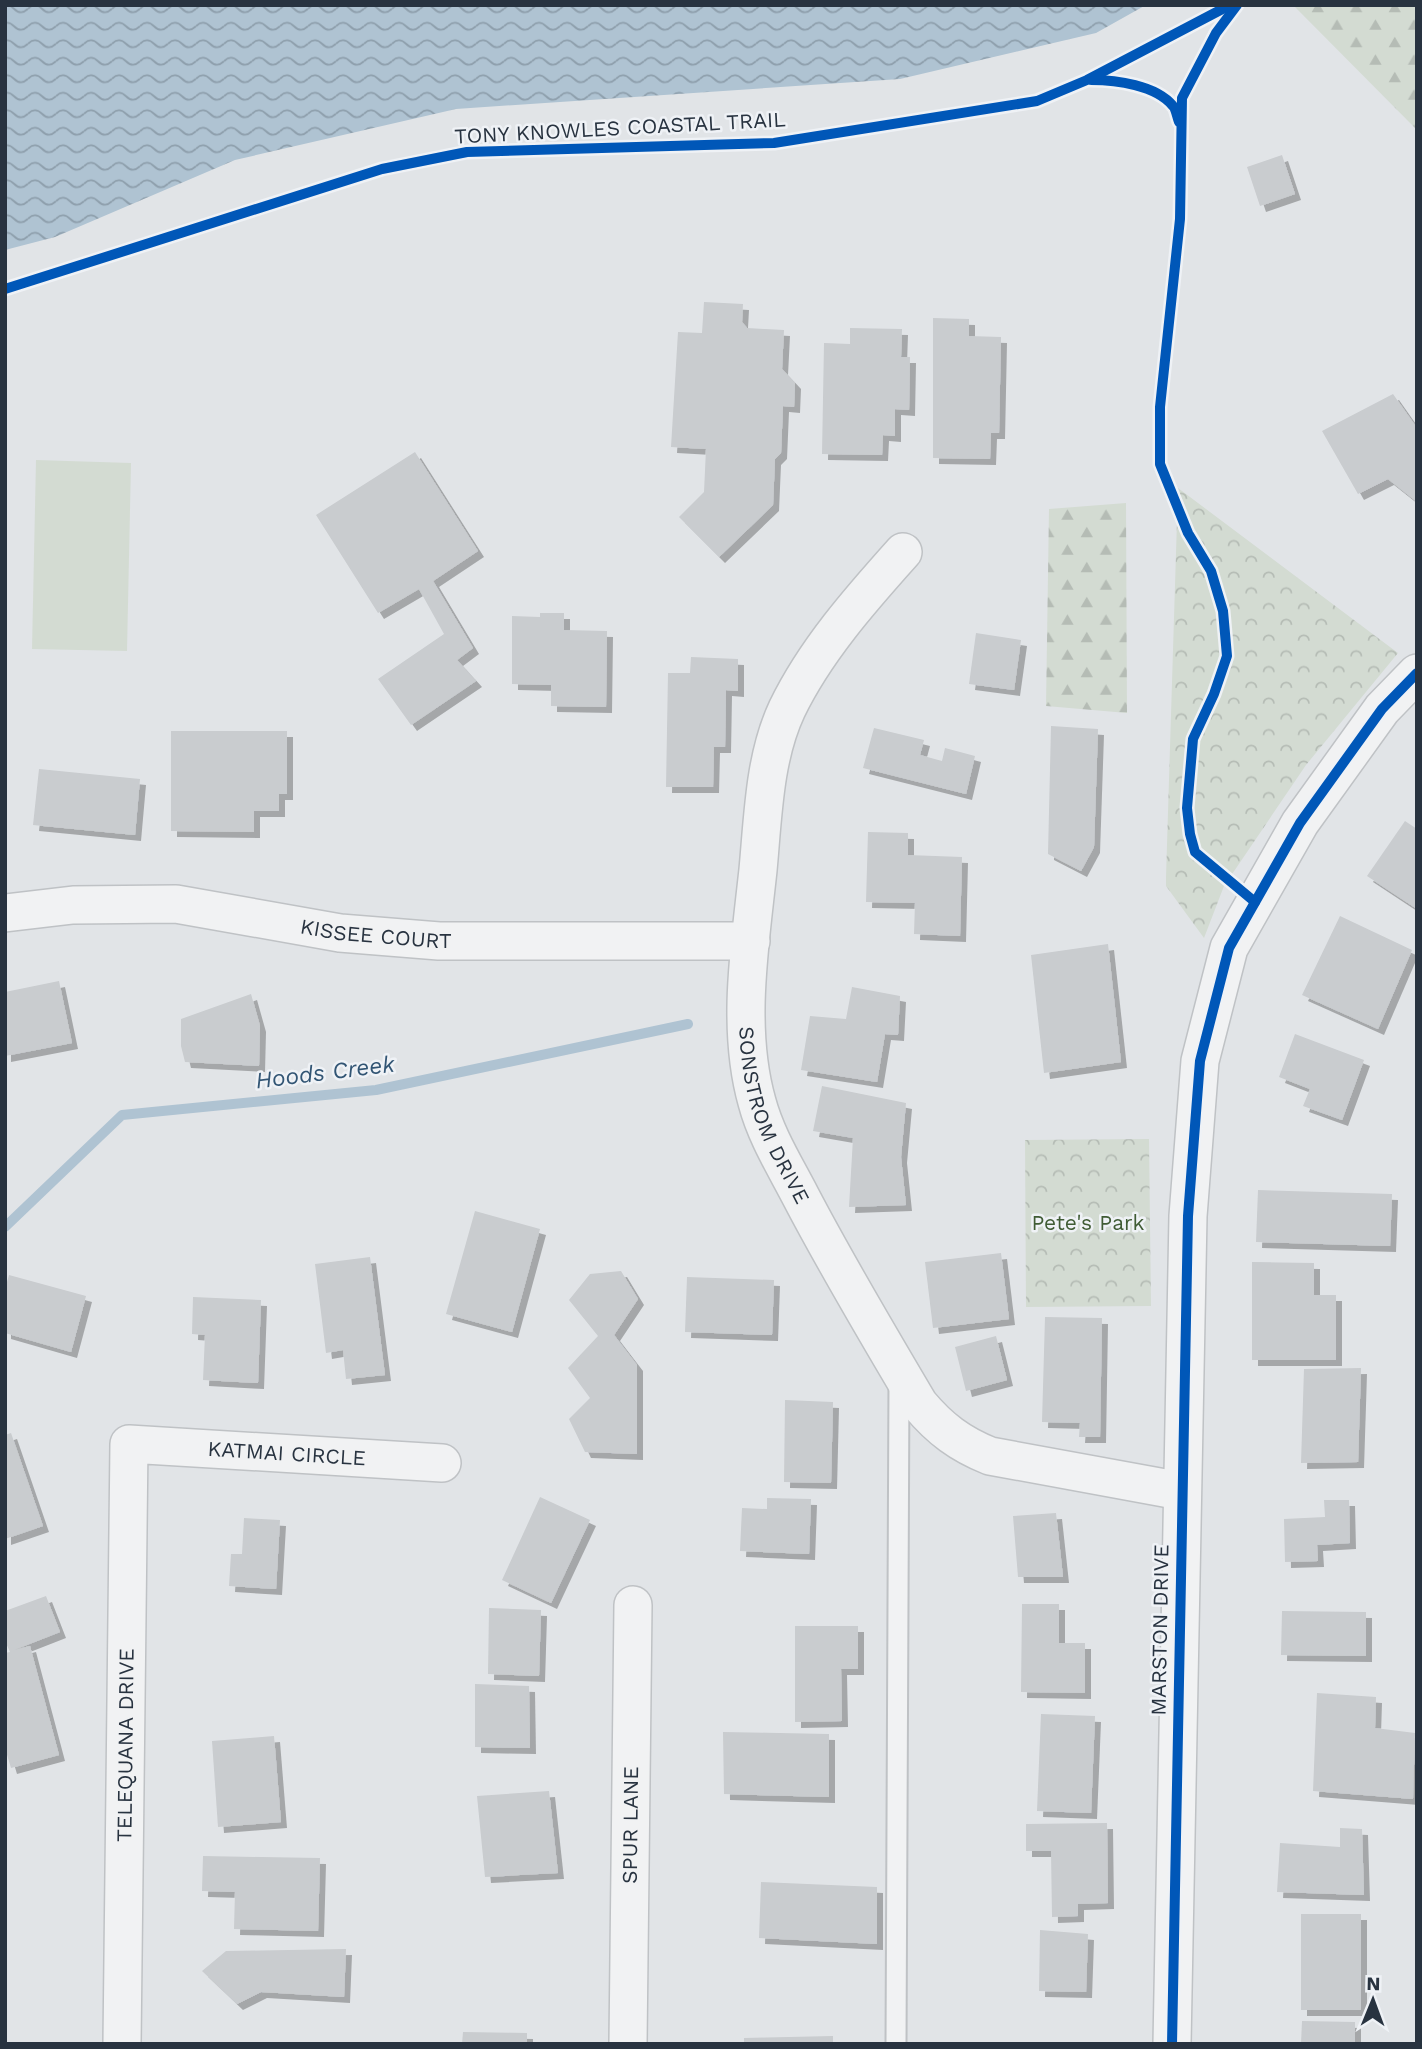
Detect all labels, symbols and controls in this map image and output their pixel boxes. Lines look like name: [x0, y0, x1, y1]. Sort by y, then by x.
street label: TONY KNOWLES COASTAL TRAIL: [454, 106, 786, 149]
street label: KISSEE COURT: [298, 913, 452, 953]
street label: SONSTROM DRIVE: [734, 1026, 815, 1208]
water label: Hoods Creek: [254, 1050, 398, 1094]
park label: Pete's Park: [1031, 1210, 1145, 1235]
street label: KATMAI CIRCLE: [207, 1436, 367, 1470]
street label: MARSTON DRIVE: [1146, 1544, 1173, 1716]
street label: TELEQUANA DRIVE: [111, 1648, 139, 1842]
street label: SPUR LANE: [617, 1766, 643, 1884]
north arrow: [1338, 1965, 1408, 2035]
text: N: [1366, 1972, 1381, 1995]

